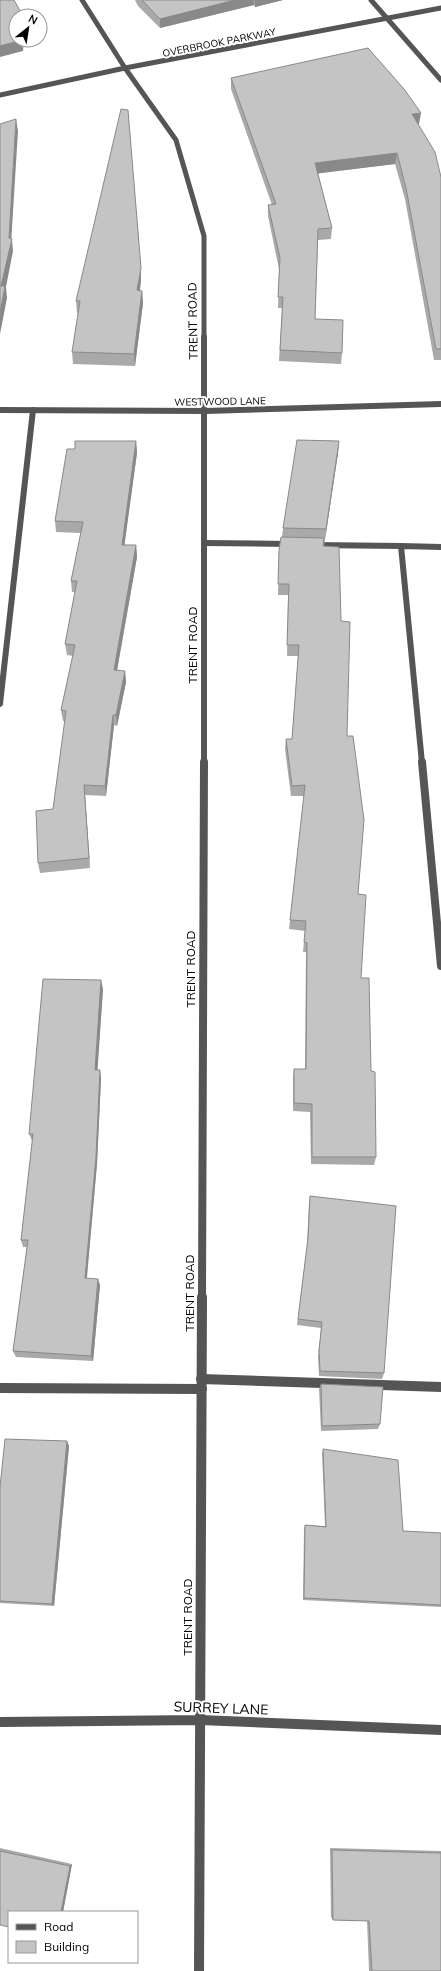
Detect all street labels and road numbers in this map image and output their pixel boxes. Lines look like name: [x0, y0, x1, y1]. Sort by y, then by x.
street label: OVERBROOK PARKWAY: [161, 25, 278, 60]
street label: TRENT ROAD: [184, 282, 201, 360]
street label: WESTWOOD LANE: [174, 394, 266, 409]
street label: TRENT ROAD: [185, 606, 200, 684]
street label: TRENT ROAD: [183, 930, 198, 1008]
street label: TRENT ROAD: [182, 1254, 197, 1332]
street label: TRENT ROAD: [180, 1578, 195, 1656]
street label: SURREY LANE: [173, 1697, 269, 1719]

